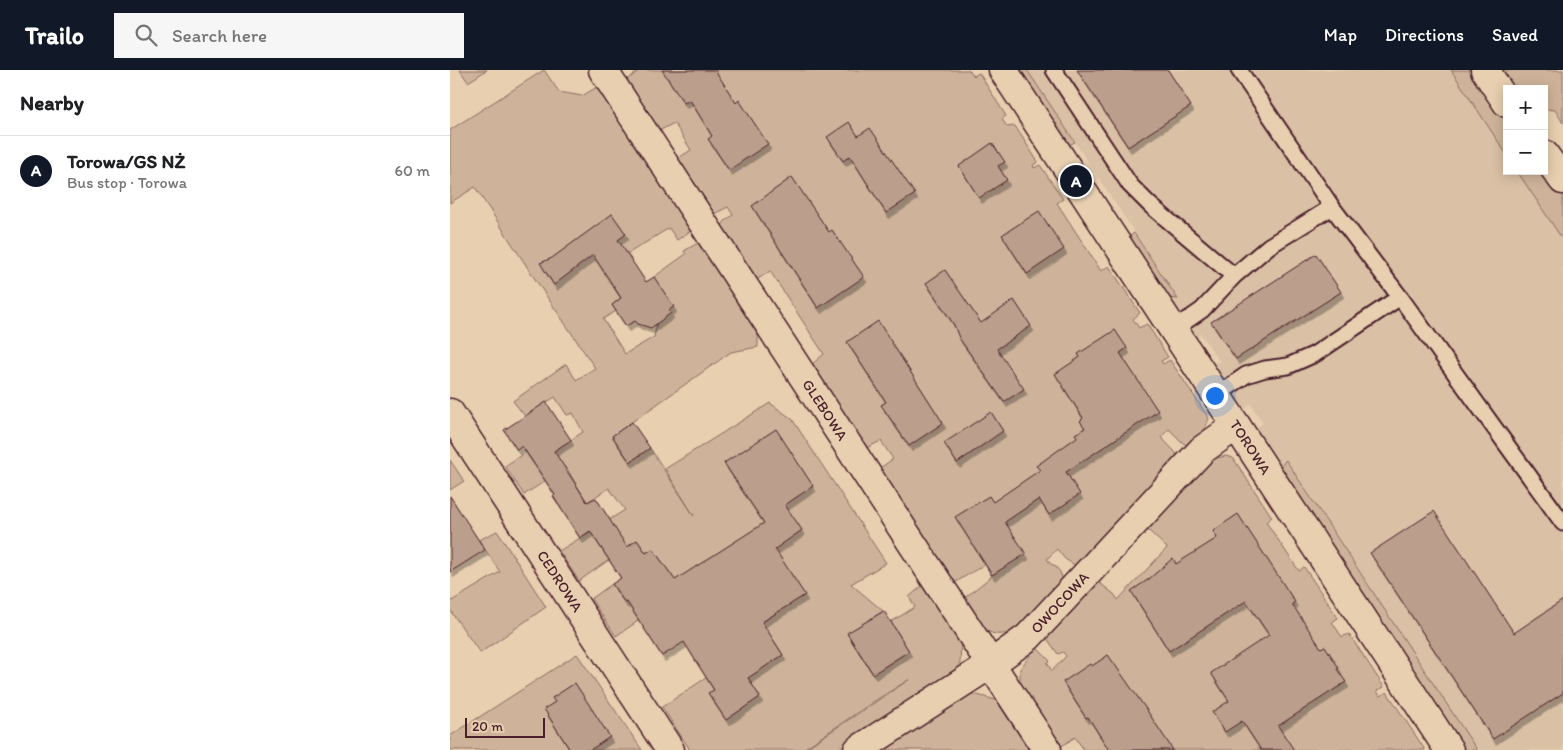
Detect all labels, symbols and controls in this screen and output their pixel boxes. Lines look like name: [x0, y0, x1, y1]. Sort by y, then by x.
search box: [114, 13, 464, 58]
text: Trailo: [25, 21, 84, 50]
icon: search: [132, 21, 160, 49]
text: Search here: [172, 24, 267, 47]
text: Map: [1324, 24, 1357, 46]
text: Directions: [1385, 24, 1464, 46]
text: Saved: [1492, 24, 1538, 46]
map controls: [1503, 85, 1548, 175]
button: +: [1503, 85, 1548, 130]
text: Nearby: [20, 90, 84, 115]
button: −: [1503, 130, 1548, 175]
text: Torowa/GS NŻ: [67, 150, 185, 173]
text: A: [31, 161, 41, 180]
text: 60 m: [395, 161, 430, 180]
pin: A: [1060, 162, 1092, 200]
text: Bus stop · Torowa: [67, 173, 187, 192]
street label: GLEBOWA: [798, 376, 852, 444]
your location: [1202, 383, 1228, 409]
street label: TOROWA: [1226, 416, 1275, 478]
street label: CEDROWA: [533, 547, 587, 616]
street label: OWOCOWA: [1027, 568, 1093, 637]
scale bar: [465, 715, 545, 738]
text: 20 m: [472, 718, 503, 735]

